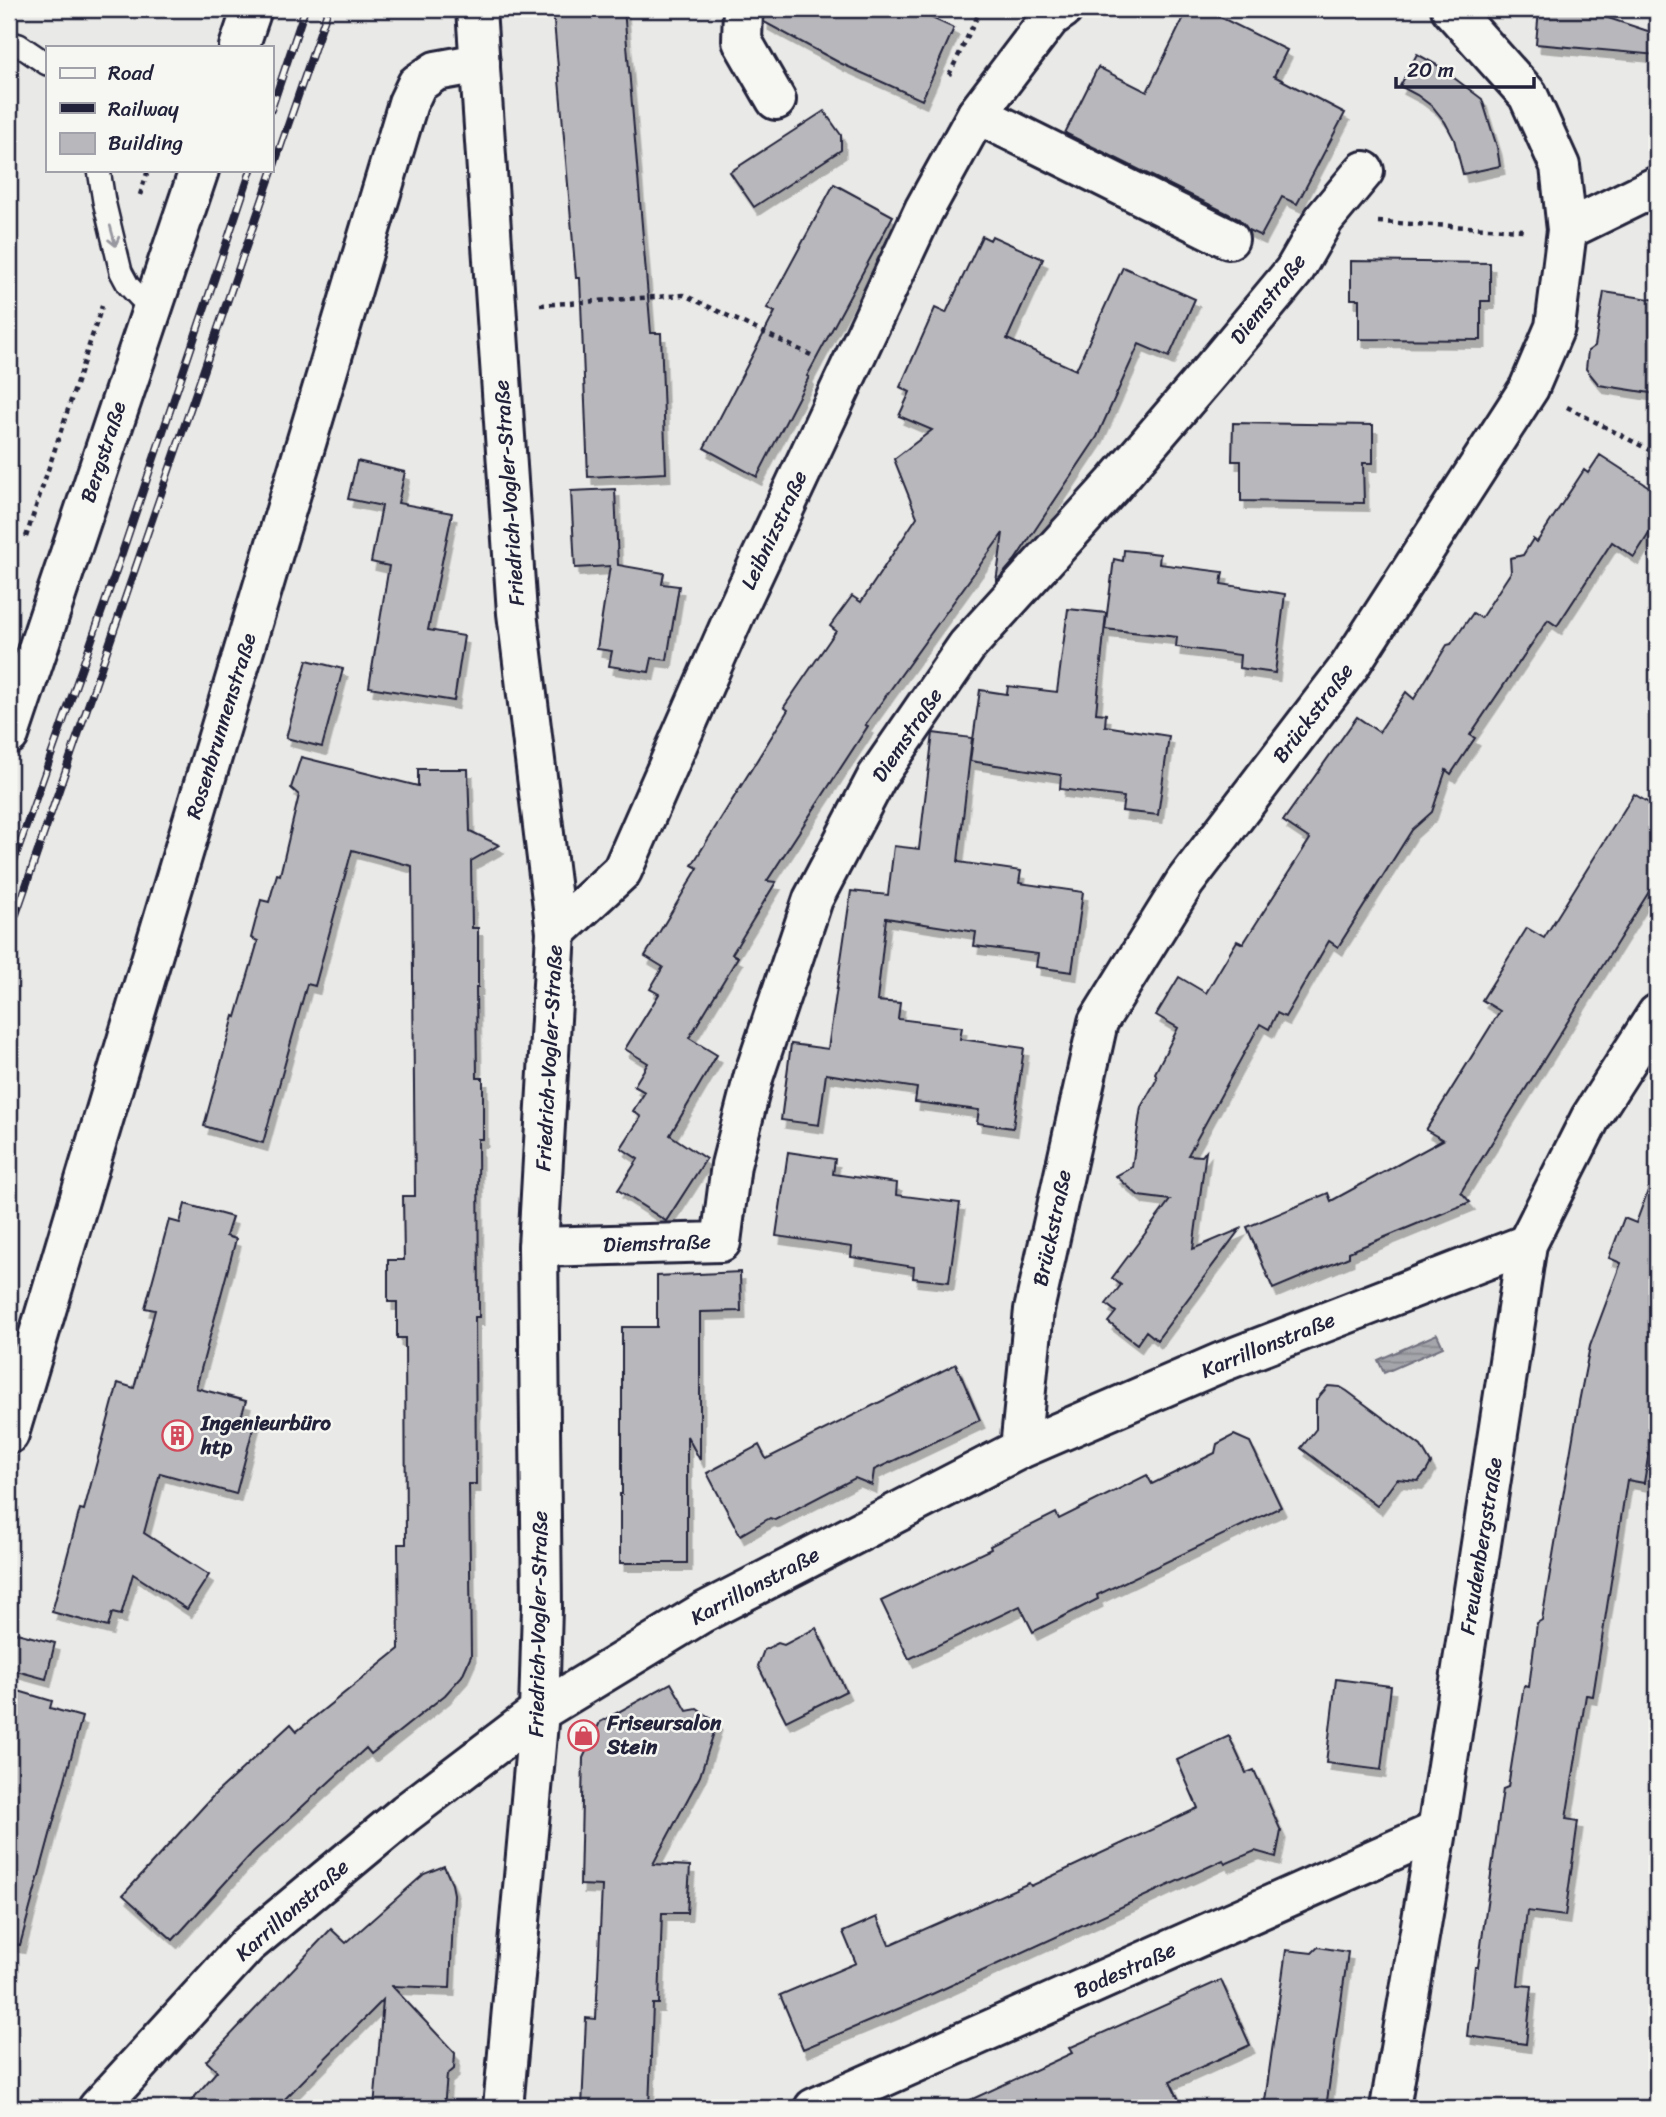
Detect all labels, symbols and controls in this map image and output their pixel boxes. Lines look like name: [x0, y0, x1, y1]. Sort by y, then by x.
legend: [46, 46, 273, 172]
scale bar: [1396, 46, 1535, 90]
text: 20 m: [1407, 51, 1454, 89]
text: Road: [108, 54, 155, 92]
text: Railway: [108, 90, 179, 128]
text: Building: [108, 124, 184, 162]
one-way arrow: [107, 225, 120, 247]
street label: Diemstraße: [1220, 245, 1316, 353]
street label: Friedrich-Vogler-Straße: [482, 378, 536, 607]
street label: Bergstraße: [69, 396, 137, 508]
street label: Leibnizstraße: [730, 464, 818, 596]
street label: Rosenbrunnenstraße: [175, 628, 267, 824]
street label: Brückstraße: [1262, 654, 1364, 772]
street label: Diemstraße: [861, 680, 953, 790]
street label: Friedrich-Vogler-Straße: [524, 944, 574, 1172]
street label: Brückstraße: [1021, 1166, 1083, 1290]
street label: Diemstraße: [602, 1222, 712, 1264]
street label: Karrillonstraße: [1195, 1301, 1341, 1389]
place label: Ingenieurbüro htp: [200, 1404, 331, 1466]
building icon: Ingenieurbüro htp: [161, 1418, 195, 1452]
street label: Freudenbergstraße: [1448, 1455, 1514, 1637]
street label: Friedrich-Vogler-Straße: [517, 1510, 559, 1738]
street label: Karrillonstraße: [683, 1536, 827, 1636]
place label: Friseursalon Stein: [606, 1704, 722, 1766]
shop icon: Friseursalon Stein: [567, 1718, 601, 1752]
street label: Karrillonstraße: [226, 1849, 358, 1971]
street label: Bodestraße: [1068, 1931, 1182, 2009]

